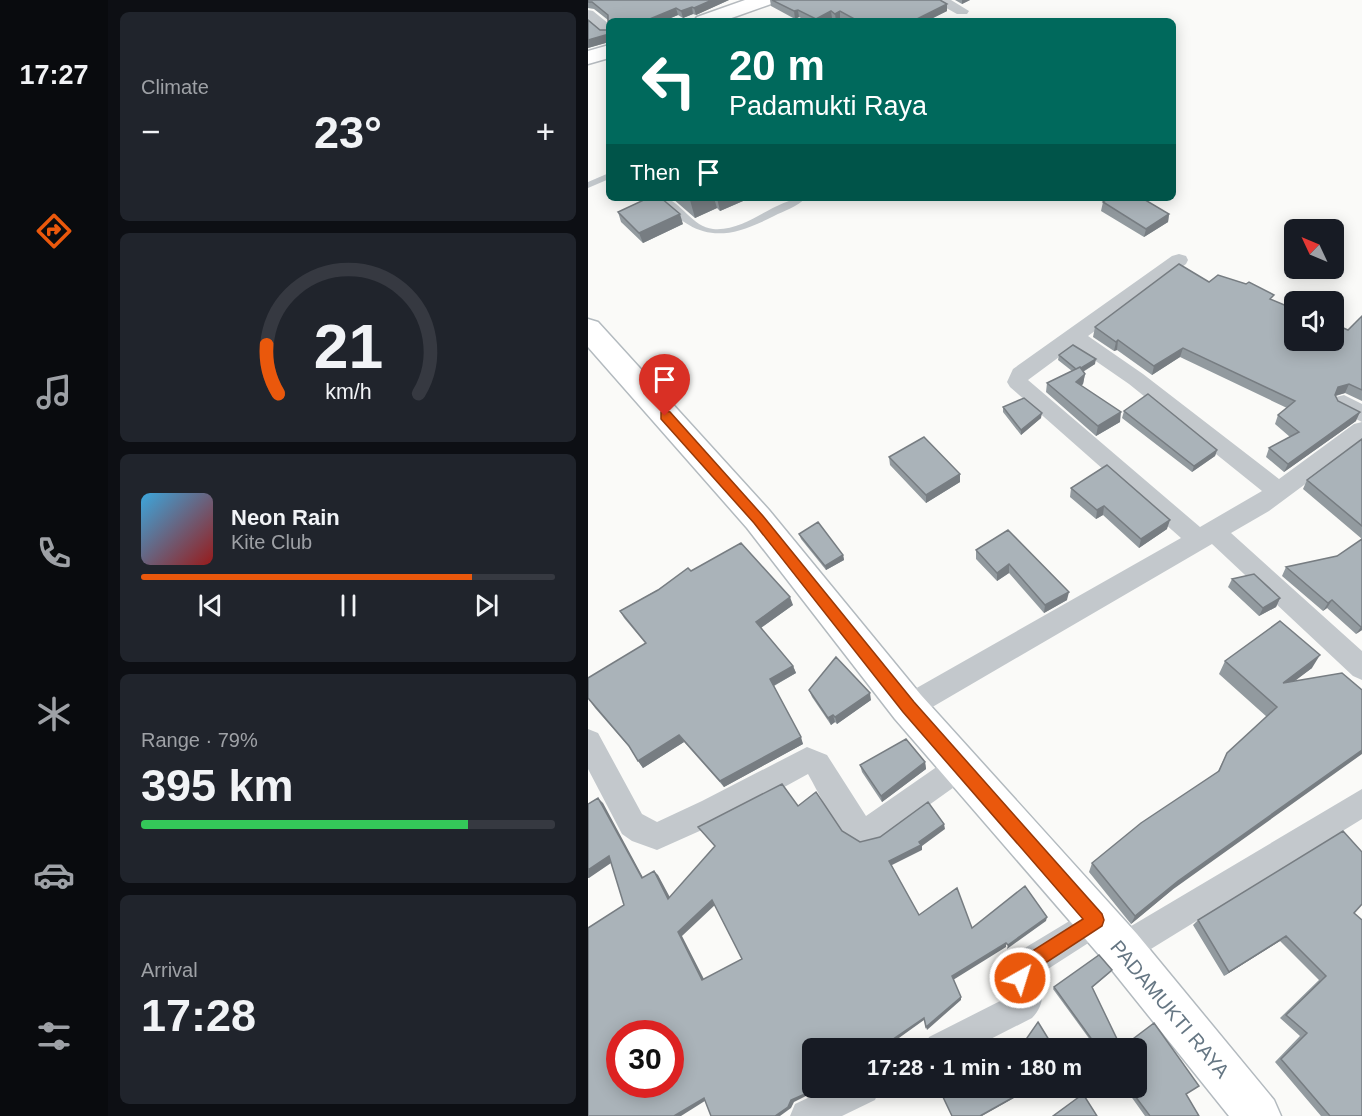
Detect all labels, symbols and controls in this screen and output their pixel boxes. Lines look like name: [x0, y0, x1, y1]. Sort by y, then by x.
icon: left: [630, 42, 708, 120]
text: 20 m: [729, 42, 825, 89]
text: 17:27: [19, 60, 89, 90]
text: Climate: [141, 76, 209, 98]
text: Padamukti Raya: [729, 91, 927, 121]
text: 23°: [314, 107, 382, 158]
text: −: [141, 113, 160, 150]
text: +: [536, 113, 555, 150]
icon: arrive: [692, 156, 725, 189]
text: Then: [630, 160, 680, 185]
icon: directions: [33, 210, 75, 252]
north arrow: [1284, 219, 1344, 279]
map controls: [1284, 219, 1344, 351]
button: sound: [1284, 291, 1344, 351]
text: 21: [313, 312, 383, 381]
pin: [639, 354, 690, 416]
icon: arrive: [648, 363, 681, 396]
icon: music: [33, 371, 75, 413]
text: km/h: [325, 381, 371, 405]
text: Neon Rain: [231, 505, 340, 530]
text: Kite Club: [231, 531, 312, 553]
icon: phone: [33, 532, 75, 574]
icon: previous: [194, 589, 227, 622]
icon: pause: [332, 589, 365, 622]
icon: next: [470, 589, 503, 622]
icon: climate: [33, 693, 75, 735]
text: Range · 79%: [141, 729, 258, 751]
text: 395 km: [141, 760, 294, 811]
icon: car: [33, 854, 75, 896]
street label: PADAMUKTI RAYA: [1106, 936, 1234, 1083]
position arrow: [988, 946, 1052, 1010]
text: Arrival: [141, 959, 198, 981]
text: 17:28: [141, 990, 256, 1041]
icon: filters: [33, 1015, 75, 1057]
speed limit sign: 30: [606, 1020, 684, 1098]
text: 17:28 · 1 min · 180 m: [867, 1055, 1082, 1080]

